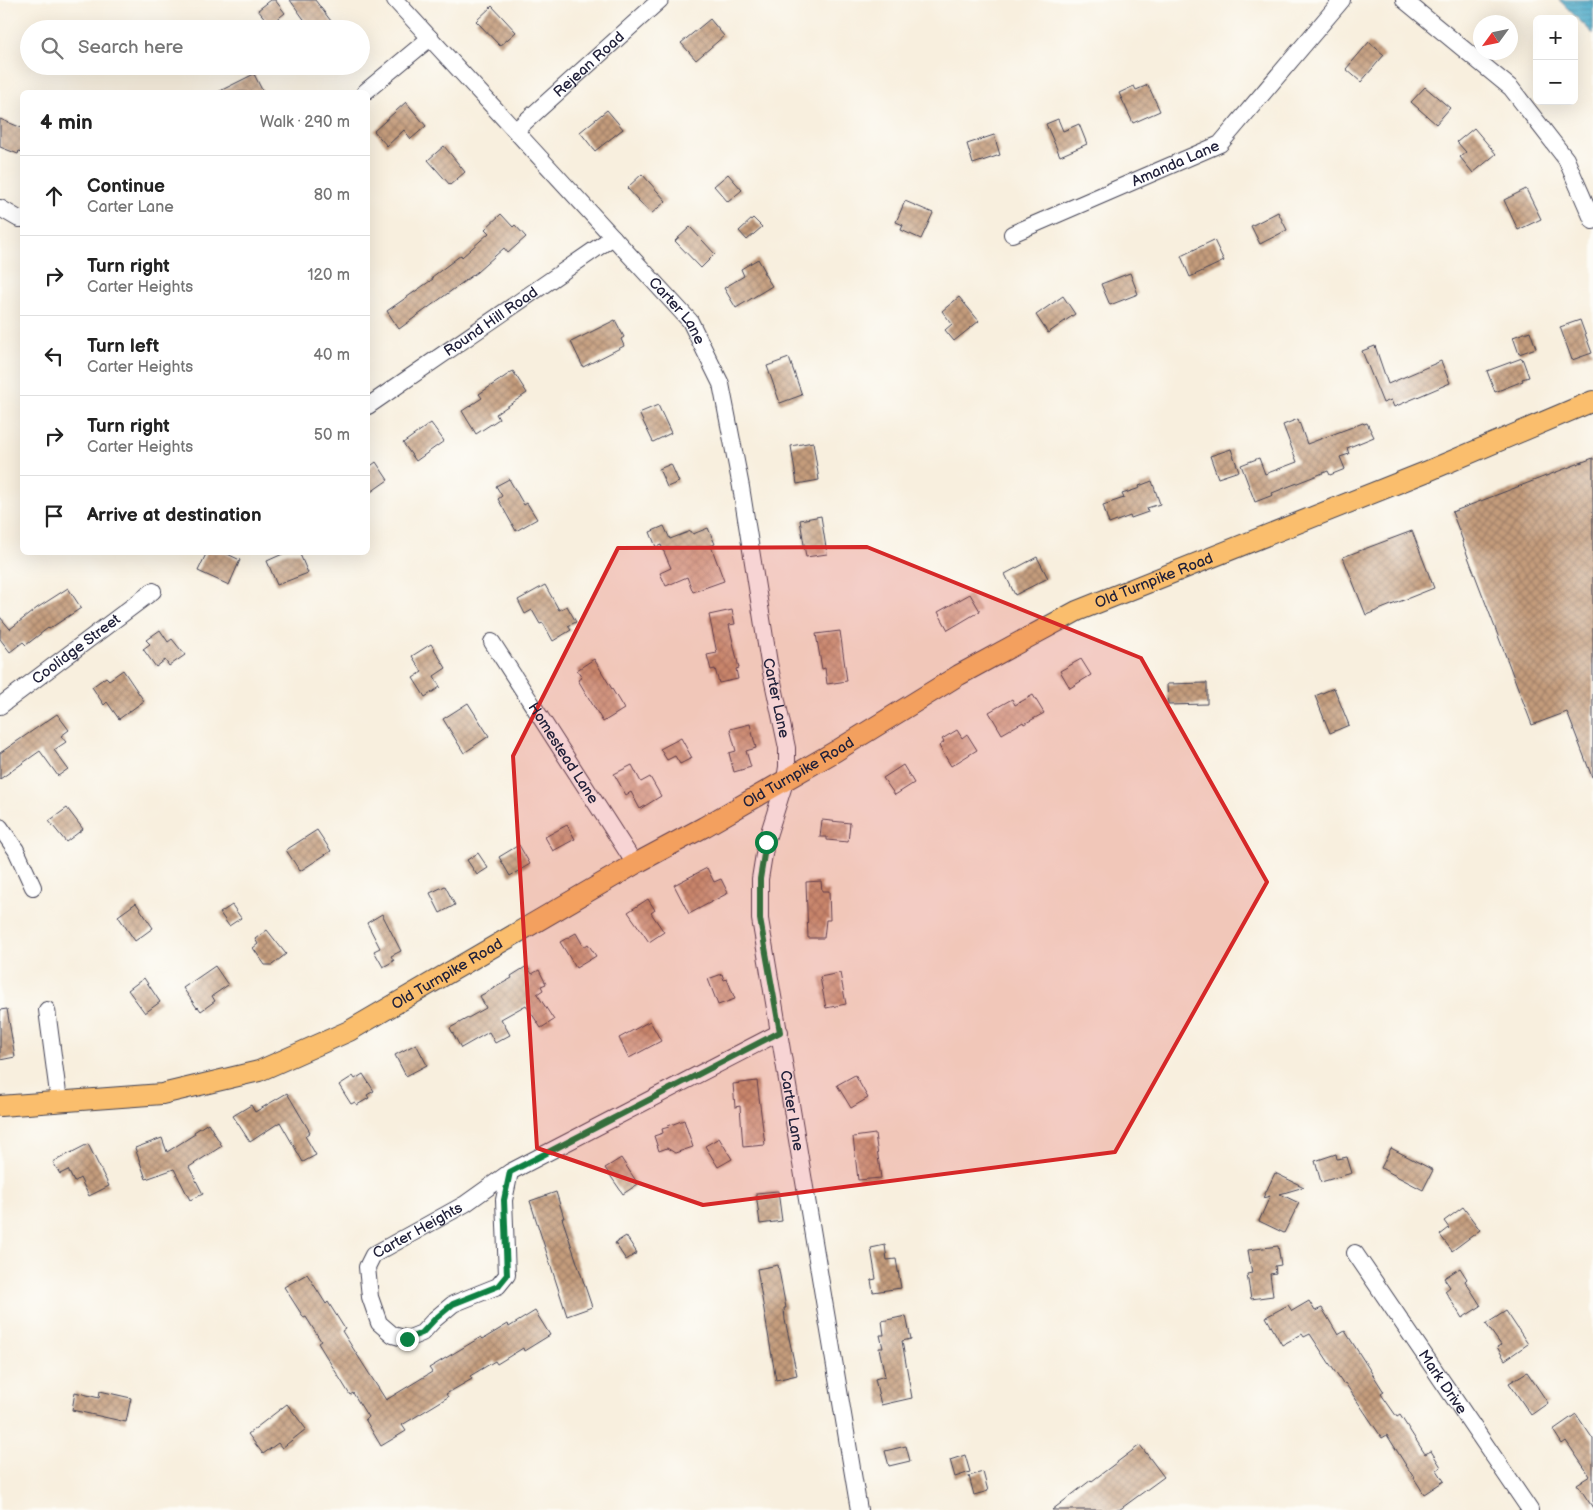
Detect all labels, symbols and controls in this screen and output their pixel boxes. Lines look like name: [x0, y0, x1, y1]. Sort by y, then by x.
north arrow: [1473, 15, 1518, 60]
map controls: [1533, 15, 1578, 105]
button: +: [1533, 15, 1578, 60]
search box: [20, 20, 370, 75]
street label: Rejean Road: [549, 27, 628, 101]
icon: search: [38, 34, 66, 62]
text: Search here: [78, 36, 183, 59]
button: −: [1533, 60, 1578, 105]
text: 4 min: [40, 110, 93, 135]
text: Walk · 290 m: [260, 113, 350, 132]
street label: Amanda Lane: [1129, 136, 1222, 191]
text: Continue: [87, 175, 165, 198]
icon: ahead: [40, 182, 68, 210]
text: 80 m: [314, 186, 350, 205]
text: Carter Lane: [87, 198, 174, 217]
text: Turn right: [87, 255, 170, 278]
icon: right: [40, 262, 68, 290]
text: 120 m: [307, 266, 350, 285]
street label: Carter Lane: [645, 273, 709, 347]
text: Carter Heights: [87, 278, 193, 297]
street label: Round Hill Road: [440, 282, 541, 360]
text: Turn left: [87, 335, 159, 358]
icon: left: [40, 342, 68, 370]
text: 40 m: [313, 346, 350, 365]
text: Carter Heights: [87, 358, 193, 377]
text: Turn right: [87, 415, 170, 438]
icon: right: [40, 422, 68, 450]
text: 50 m: [314, 426, 350, 445]
text: Carter Heights: [87, 438, 193, 457]
icon: arrive: [40, 502, 68, 530]
text: Arrive at destination: [87, 504, 262, 527]
street label: Old Turnpike Road: [1092, 548, 1216, 612]
street label: Coolidge Street: [28, 609, 124, 688]
street label: Carter Lane: [759, 656, 794, 740]
street label: Homestead Lane: [524, 699, 603, 807]
street label: Old Turnpike Road: [739, 733, 858, 812]
route start: [755, 831, 778, 854]
street label: Old Turnpike Road: [388, 934, 506, 1014]
street label: Carter Lane: [776, 1069, 808, 1152]
street label: Carter Heights: [369, 1198, 466, 1263]
route end: [396, 1328, 419, 1351]
street label: Mark Drive: [1414, 1346, 1471, 1418]

